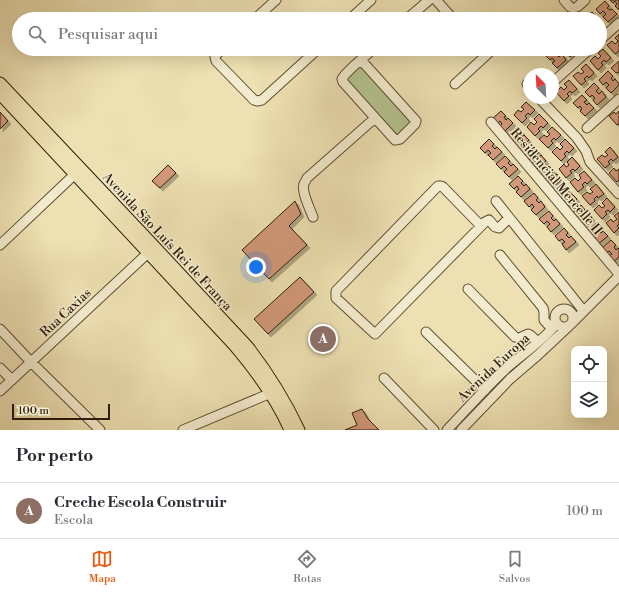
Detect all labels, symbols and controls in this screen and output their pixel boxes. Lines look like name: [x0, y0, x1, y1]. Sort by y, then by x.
search box: [12, 12, 607, 56]
icon: search: [26, 23, 48, 45]
text: Pesquisar aqui: [58, 25, 158, 44]
north arrow: [523, 68, 559, 104]
street label: Residencial Mercelle II: [507, 125, 606, 238]
street label: Avenida São Luís Rei de França: [98, 169, 236, 314]
your location: [246, 257, 266, 277]
street label: Rua Caxias: [37, 285, 95, 341]
pin: A: [310, 324, 336, 354]
street label: Avenida Europa: [453, 330, 533, 406]
map controls: [571, 346, 607, 418]
button: locate: [571, 346, 607, 382]
button: layers: [571, 382, 607, 418]
scale bar: [12, 402, 110, 421]
text: 100 m: [18, 404, 49, 418]
text: Por perto: [16, 445, 93, 467]
text: Creche Escola Construir: [54, 493, 227, 512]
text: A: [24, 503, 34, 519]
text: 100 m: [567, 503, 603, 519]
text: Escola: [54, 512, 93, 528]
tab: Mapa: [89, 548, 116, 586]
tab: Rotas: [293, 548, 321, 586]
tab: Salvos: [499, 548, 530, 586]

